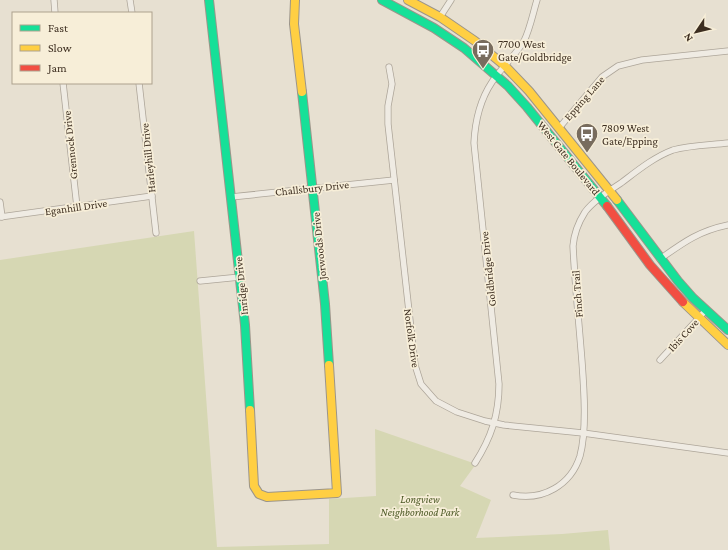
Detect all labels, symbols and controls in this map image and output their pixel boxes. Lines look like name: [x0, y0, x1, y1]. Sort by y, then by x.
legend: [12, 12, 152, 84]
north arrow: [676, 12, 716, 52]
text: Fast: [48, 21, 69, 35]
text: N: [680, 31, 695, 44]
bus stop icon: 7700 West Gate/Goldbridge: [470, 37, 496, 70]
place label: 7700 West Gate/Goldbridge: [498, 38, 572, 64]
text: Slow: [48, 41, 72, 55]
text: Jam: [47, 61, 67, 75]
street label: Epping Lane: [561, 73, 607, 123]
street label: Grennock Drive: [60, 110, 80, 180]
street label: West Gate Boulevard: [536, 119, 603, 198]
bus stop icon: 7809 West Gate/Epping: [574, 121, 600, 154]
place label: 7809 West Gate/Epping: [602, 122, 658, 148]
street label: Harleyhill Drive: [138, 123, 159, 193]
street label: Challsbury Drive: [275, 178, 350, 199]
street label: Eganhill Drive: [44, 197, 108, 218]
street label: Jorwoods Drive: [309, 211, 330, 281]
street label: Goldbridge Drive: [478, 231, 499, 307]
street label: Inridge Drive: [232, 256, 251, 315]
street label: Finch Trail: [569, 270, 585, 318]
street label: Norfolk Drive: [402, 308, 422, 368]
street label: Ibis Cove: [665, 316, 701, 354]
park label: Longview Neighborhood Park: [381, 493, 461, 519]

